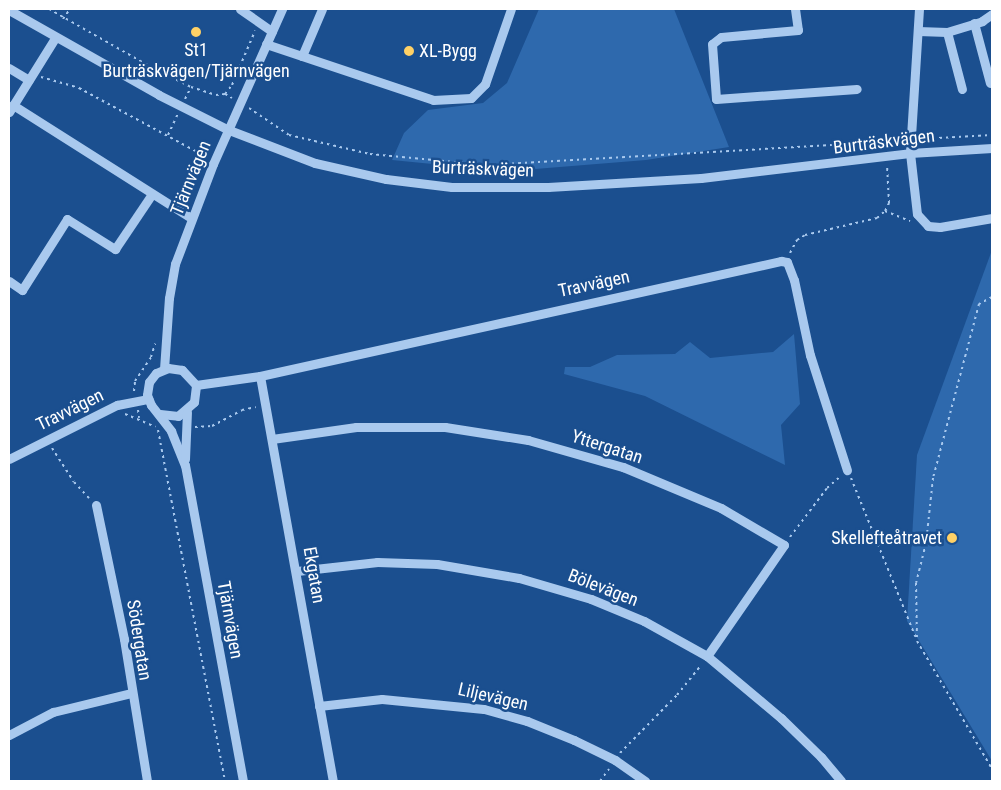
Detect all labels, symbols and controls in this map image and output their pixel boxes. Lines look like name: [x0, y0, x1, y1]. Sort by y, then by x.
marker: St1 Burträskvägen/Tjärnvägen: [190, 26, 202, 38]
place label: St1 Burträskvägen/Tjärnvägen: [102, 40, 290, 82]
place label: XL-Bygg: [419, 40, 477, 62]
marker: XL-Bygg: [403, 45, 415, 57]
street label: Burträskvägen: [832, 125, 936, 159]
street label: Tjärnvägen: [166, 138, 216, 218]
street label: Burträskvägen: [432, 156, 534, 182]
street label: Travvägen: [556, 266, 632, 302]
street label: Travvägen: [33, 384, 107, 436]
street label: Yttergatan: [569, 425, 645, 469]
place label: Skellefteåtravet: [831, 527, 942, 549]
marker: Skellefteåtravet: [946, 532, 958, 544]
street label: Ekgatan: [298, 545, 330, 605]
street label: Bölevägen: [565, 565, 641, 611]
street label: Tjärnvägen: [213, 579, 247, 661]
street label: Södergatan: [122, 598, 156, 682]
street label: Liljevägen: [456, 678, 530, 716]

